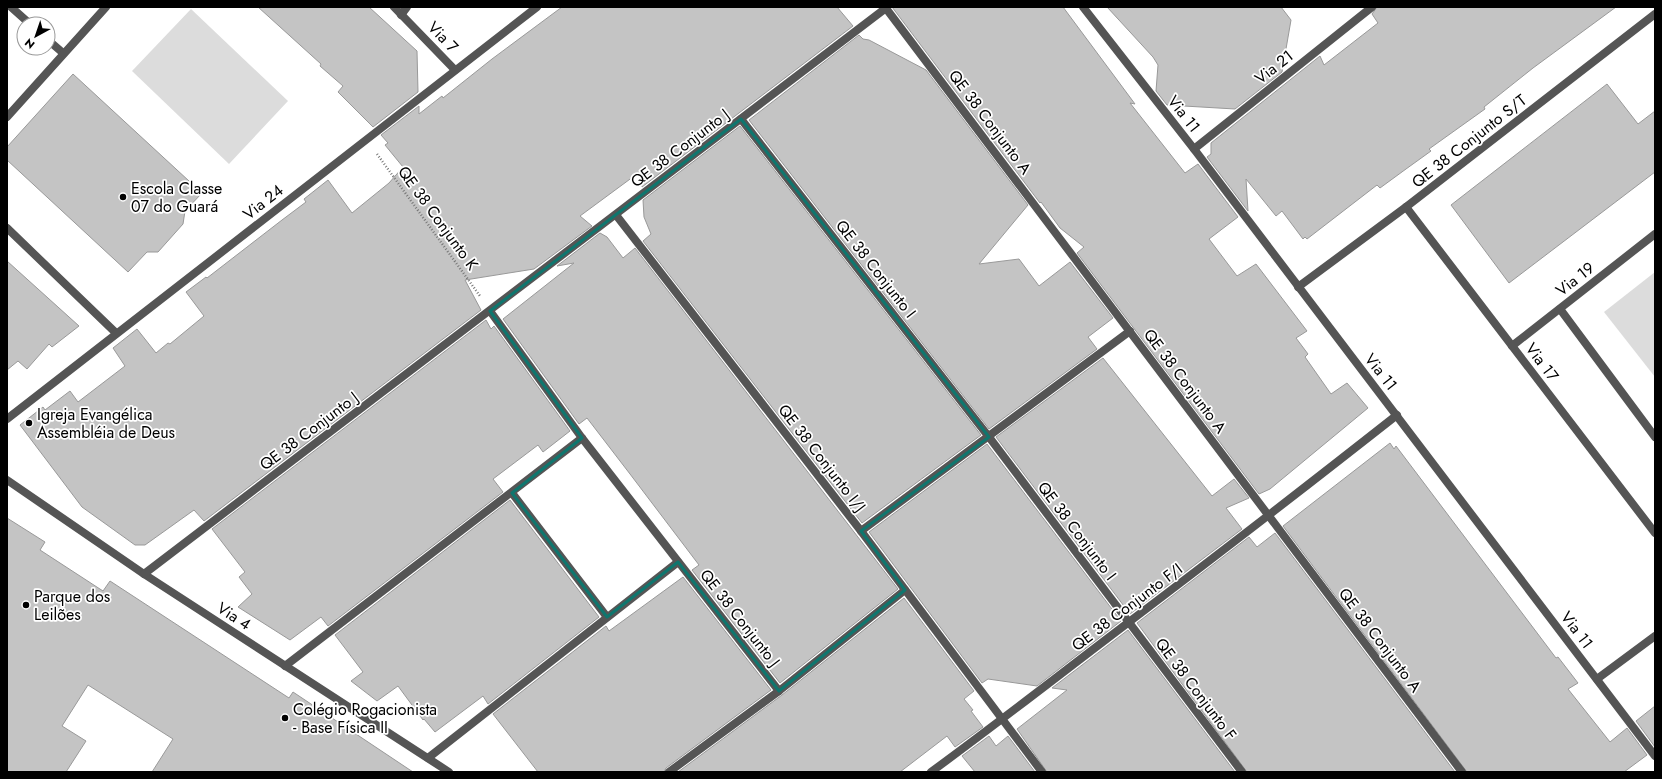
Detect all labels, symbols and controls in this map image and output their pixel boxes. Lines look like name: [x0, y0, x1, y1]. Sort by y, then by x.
north arrow: [16, 16, 56, 56]
street label: Via 7: [422, 16, 464, 58]
text: N: [21, 35, 38, 53]
street label: Via 21: [1250, 45, 1298, 89]
street label: QE 38 Conjunto A: [943, 65, 1037, 179]
street label: QE 38 Conjunto S/T: [1407, 89, 1532, 193]
street label: Via 11: [1162, 91, 1206, 137]
street label: QE 38 Conjunto J: [626, 103, 734, 193]
street label: QE 38 Conjunto K: [392, 161, 484, 275]
place label: Escola Classe 07 do Guará: [131, 177, 222, 218]
street label: Via 24: [238, 179, 288, 225]
marker: Escola Classe 07 do Guará: [118, 192, 128, 202]
street label: QE 38 Conjunto I: [830, 215, 922, 323]
street label: Via 19: [1551, 257, 1599, 301]
street label: QE 38 Conjunto A: [1138, 324, 1232, 438]
street label: Via 17: [1520, 338, 1564, 386]
street label: Via 11: [1359, 349, 1403, 395]
street label: QE 38 Conjunto J: [255, 386, 363, 476]
street label: QE 38 Conjunto I/J: [773, 399, 871, 517]
place label: Igreja Evangélica Assembléia de Deus: [37, 403, 175, 444]
marker: Igreja Evangélica Assembléia de Deus: [24, 418, 34, 428]
street label: QE 38 Conjunto I: [1032, 477, 1122, 585]
street label: QE 38 Conjunto F/I: [1067, 558, 1187, 656]
street label: QE 38 Conjunto J: [694, 564, 786, 672]
street label: QE 38 Conjunto A: [1333, 583, 1427, 697]
place label: Parque dos Leilões: [34, 585, 110, 626]
street label: Via 4: [212, 596, 256, 636]
marker: Parque dos Leilões: [21, 600, 31, 610]
street label: Via 11: [1555, 606, 1599, 654]
street label: QE 38 Conjunto F: [1150, 633, 1242, 745]
place label: Colégio Rogacionista - Base Física II: [293, 698, 437, 739]
marker: Colégio Rogacionista - Base Física II: [280, 713, 290, 723]

